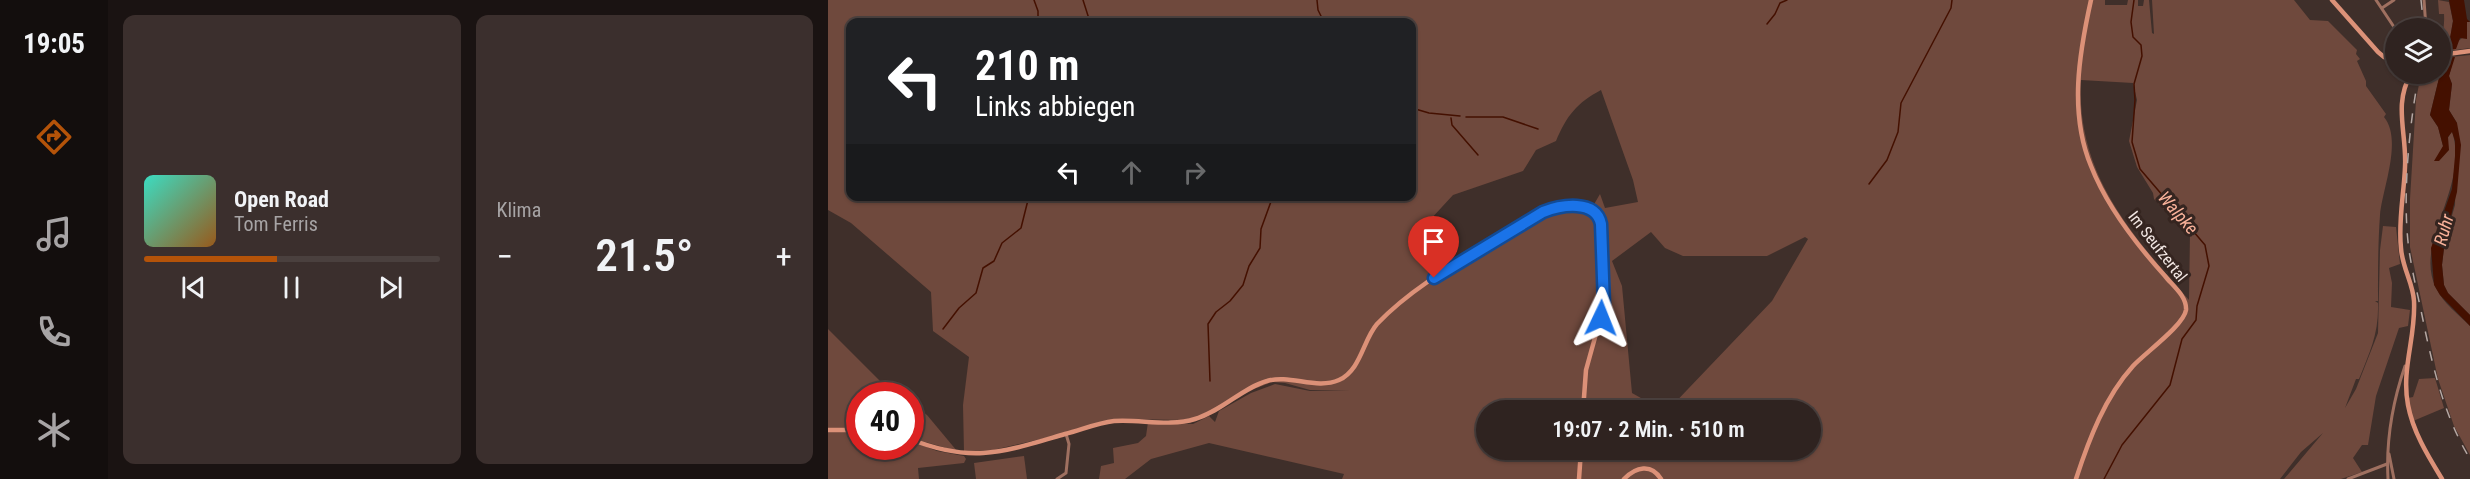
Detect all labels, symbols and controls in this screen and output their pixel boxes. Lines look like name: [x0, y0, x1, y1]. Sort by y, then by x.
map controls: [2385, 18, 2451, 84]
button: layers: [2385, 18, 2451, 84]
text: 19:05: [23, 28, 85, 60]
text: 210 m: [975, 41, 1080, 90]
icon: left: [876, 42, 954, 120]
text: Links abbiegen: [975, 91, 1135, 123]
icon: directions: [33, 116, 75, 158]
icon: left: [1052, 156, 1085, 189]
icon: ahead: [1115, 156, 1148, 189]
icon: right: [1178, 156, 1211, 189]
text: Open Road: [234, 187, 329, 212]
water label: Walpke: [2154, 187, 2203, 238]
text: Klima: [497, 198, 541, 222]
street label: Im Seufzertal: [2124, 207, 2191, 285]
water label: Ruhr: [2429, 211, 2458, 248]
text: Tom Ferris: [234, 212, 318, 236]
icon: music: [33, 213, 75, 255]
pin: [1408, 216, 1459, 278]
icon: arrive: [1417, 225, 1450, 258]
text: 21.5°: [595, 229, 693, 282]
text: −: [497, 237, 513, 276]
text: +: [776, 237, 792, 276]
icon: previous: [177, 271, 210, 304]
icon: pause: [275, 271, 308, 304]
icon: next: [374, 271, 407, 304]
position arrow: [1569, 286, 1633, 350]
icon: phone: [33, 311, 75, 353]
speed limit sign: 40: [846, 382, 924, 460]
icon: climate: [33, 409, 75, 451]
text: 19:07 · 2 Min. · 510 m: [1552, 417, 1745, 442]

